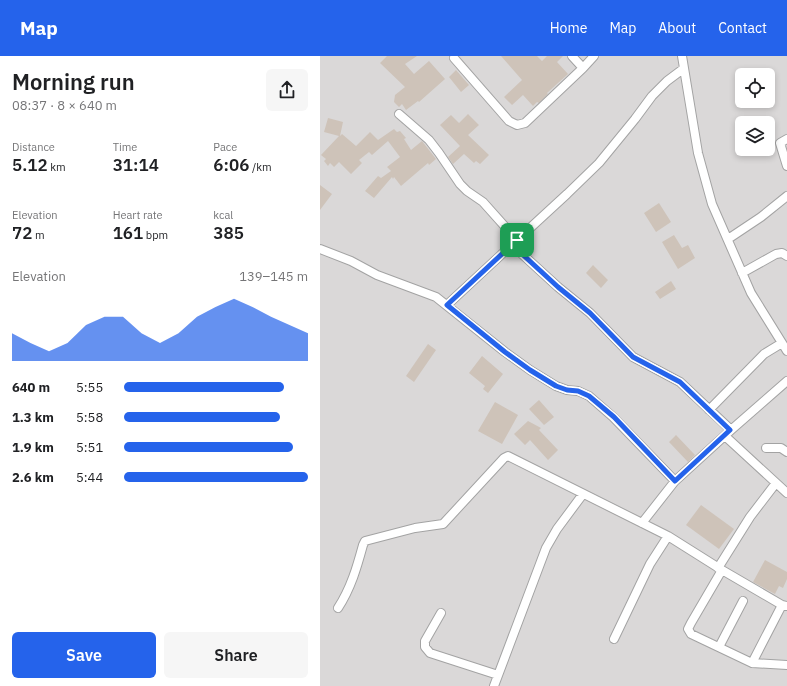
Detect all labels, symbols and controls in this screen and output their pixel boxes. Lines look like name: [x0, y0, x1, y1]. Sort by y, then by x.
text: Map: [20, 16, 58, 40]
text: Home: [550, 19, 587, 37]
text: Map: [609, 19, 636, 37]
text: About: [658, 19, 696, 37]
text: Contact: [718, 19, 767, 37]
text: Morning run: [12, 67, 135, 96]
map controls: [735, 68, 775, 156]
button: locate: [735, 68, 775, 108]
button: share: [266, 69, 308, 111]
text: 08:37 · 8 × 640 m: [12, 97, 117, 114]
button: layers: [735, 116, 775, 156]
text: Distance: [12, 140, 55, 154]
text: Time: [113, 140, 137, 154]
text: Pace: [213, 140, 237, 154]
text: 5.12: [12, 154, 48, 176]
text: 31:14: [113, 154, 159, 176]
text: 6:06: [213, 154, 249, 176]
text: km: [48, 160, 66, 174]
text: /km: [249, 160, 272, 174]
text: Elevation: [12, 208, 58, 222]
text: Heart rate: [113, 208, 163, 222]
text: kcal: [213, 208, 233, 222]
text: 72: [12, 222, 32, 244]
text: 161: [113, 222, 143, 244]
text: 385: [213, 222, 244, 244]
pin: [500, 223, 534, 257]
text: m: [32, 228, 45, 242]
text: bpm: [143, 228, 168, 242]
icon: arrive: [506, 229, 528, 251]
text: Elevation: [12, 268, 66, 285]
text: 139–145 m: [239, 268, 308, 285]
text: 640 m: [12, 379, 50, 396]
text: 5:55: [76, 379, 103, 396]
text: 1.3 km: [12, 409, 54, 426]
text: 5:58: [76, 409, 103, 426]
text: 1.9 km: [12, 439, 54, 456]
text: 5:51: [76, 439, 103, 456]
text: 2.6 km: [12, 469, 54, 486]
text: 5:44: [76, 469, 103, 486]
button: Save: [12, 632, 156, 678]
button: Share: [164, 632, 308, 678]

